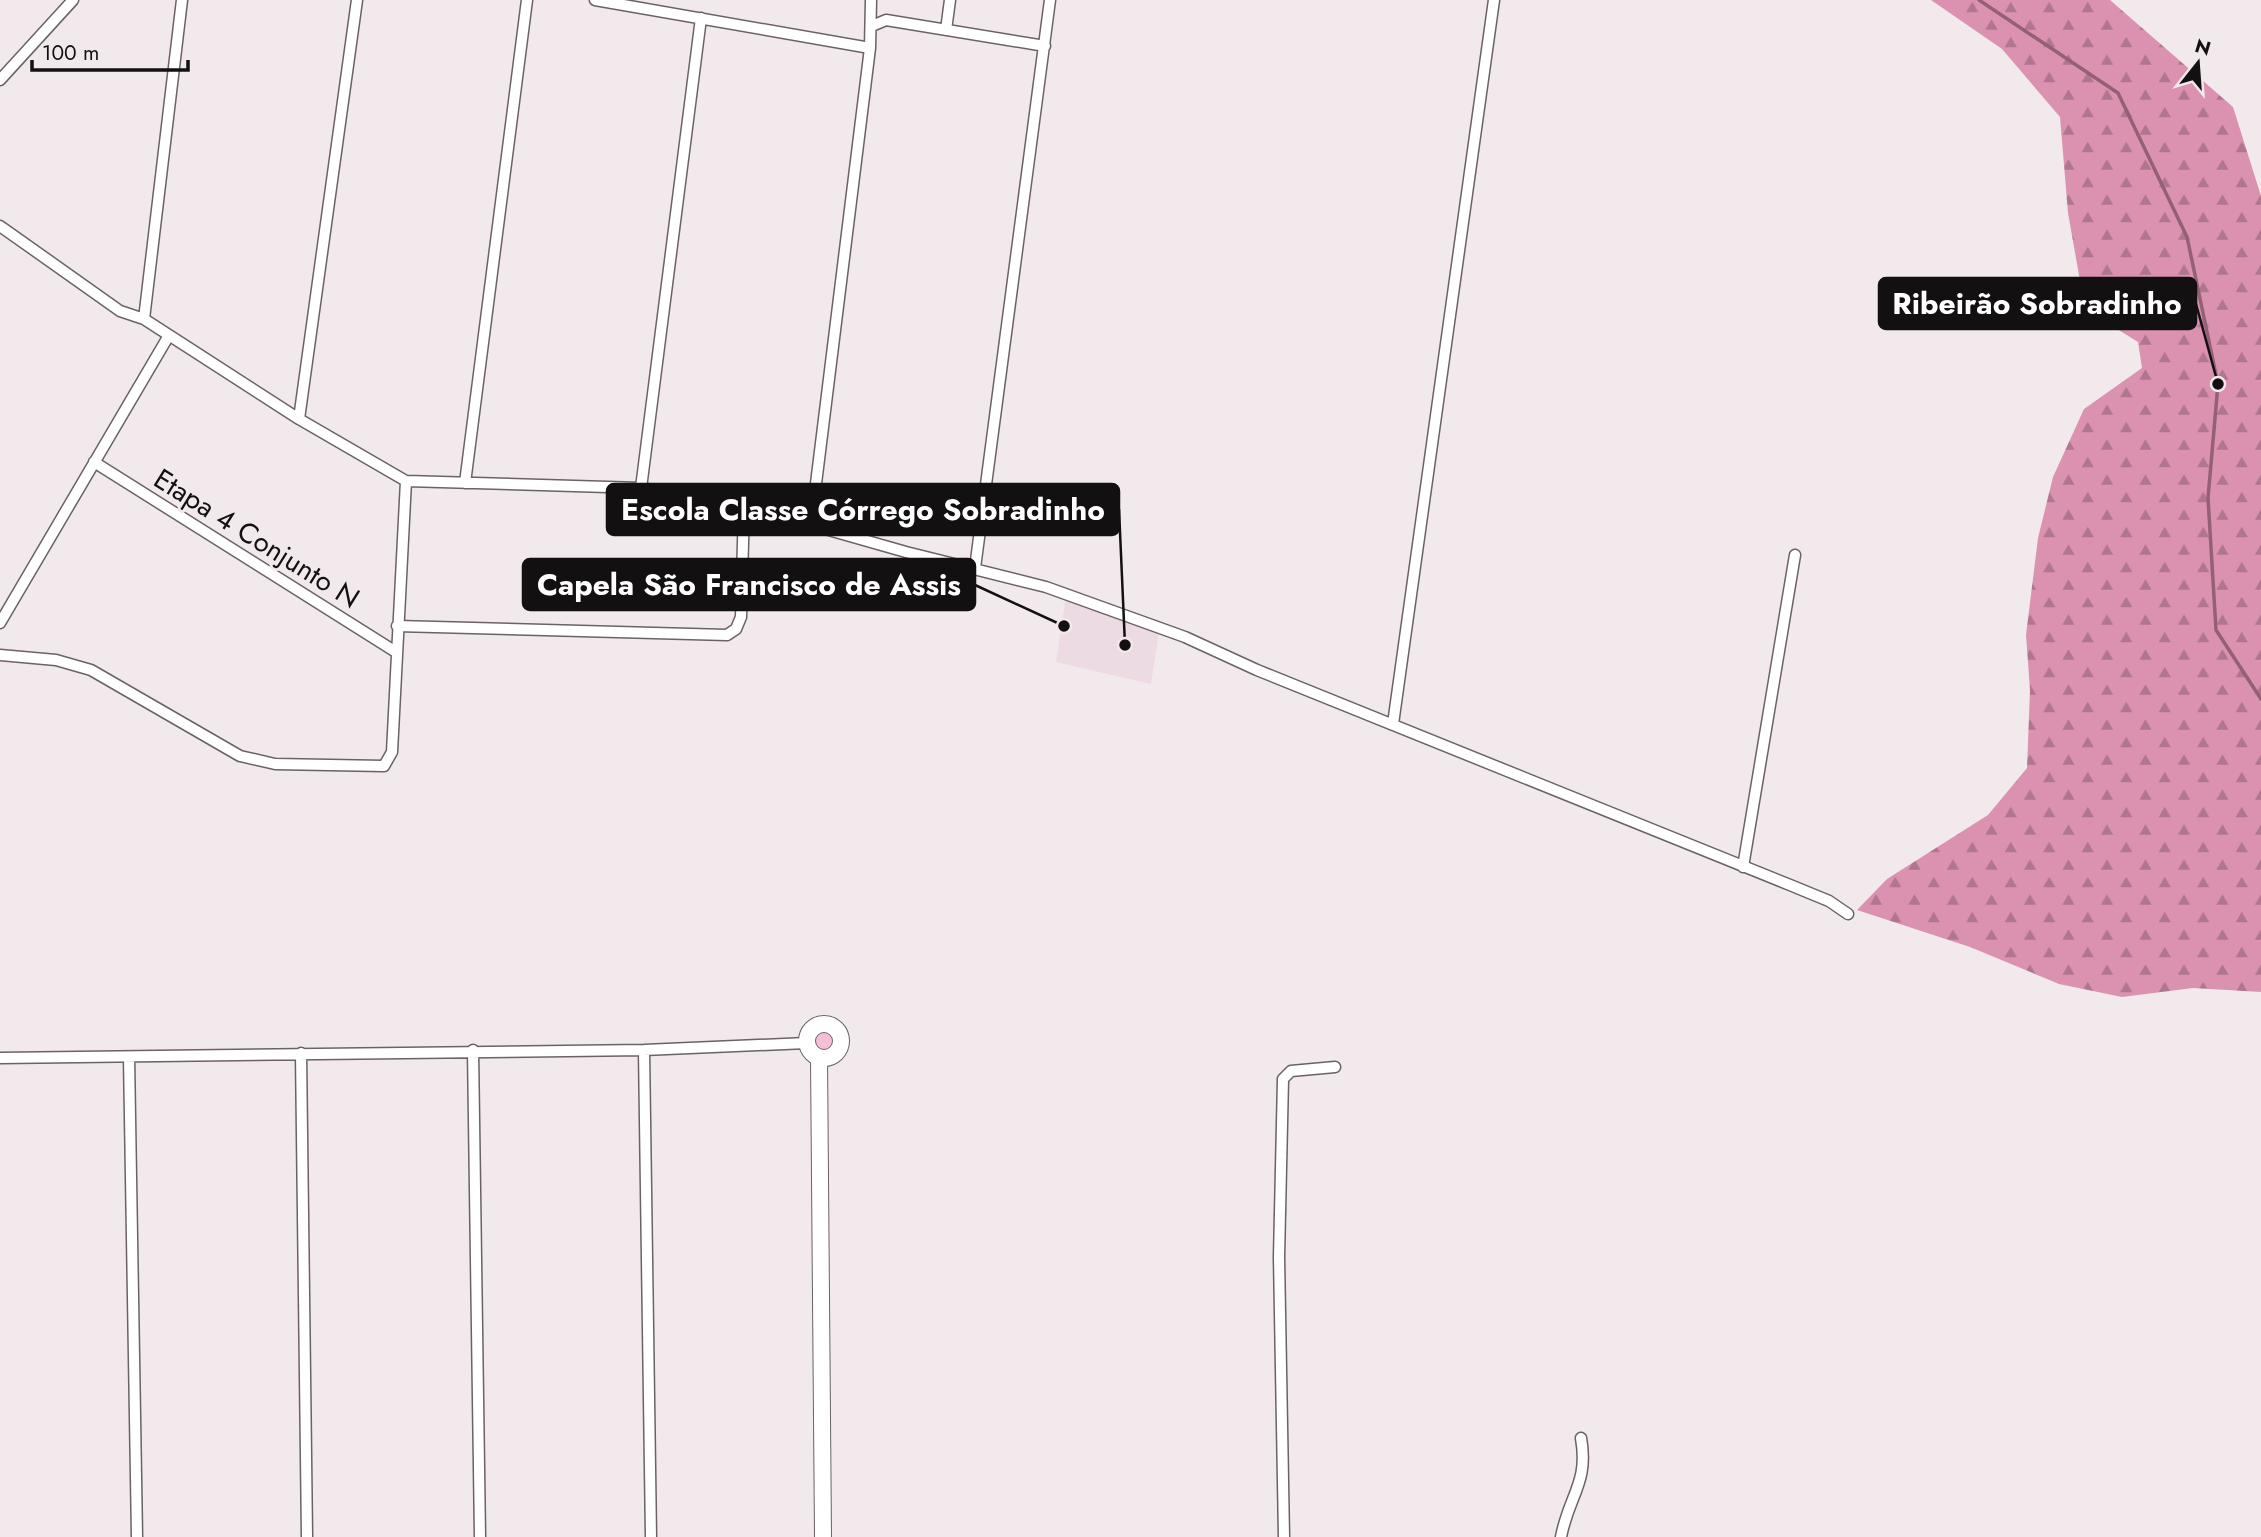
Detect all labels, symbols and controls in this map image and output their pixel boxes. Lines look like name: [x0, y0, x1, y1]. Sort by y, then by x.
scale bar: [32, 28, 187, 72]
north arrow: [2163, 28, 2233, 98]
text: N: [2192, 32, 2214, 62]
text: 100 m: [42, 38, 99, 68]
callout: Ribeirão Sobradinho: [1879, 278, 2196, 329]
text: Ribeirão Sobradinho: [1892, 282, 2182, 325]
street label: Etapa 4 Conjunto N: [146, 459, 368, 618]
callout: Escola Classe Córrego Sobradinho: [607, 484, 1119, 535]
text: Escola Classe Córrego Sobradinho: [621, 488, 1105, 531]
callout: Capela São Francisco de Assis: [523, 559, 975, 610]
text: Capela São Francisco de Assis: [537, 563, 961, 606]

